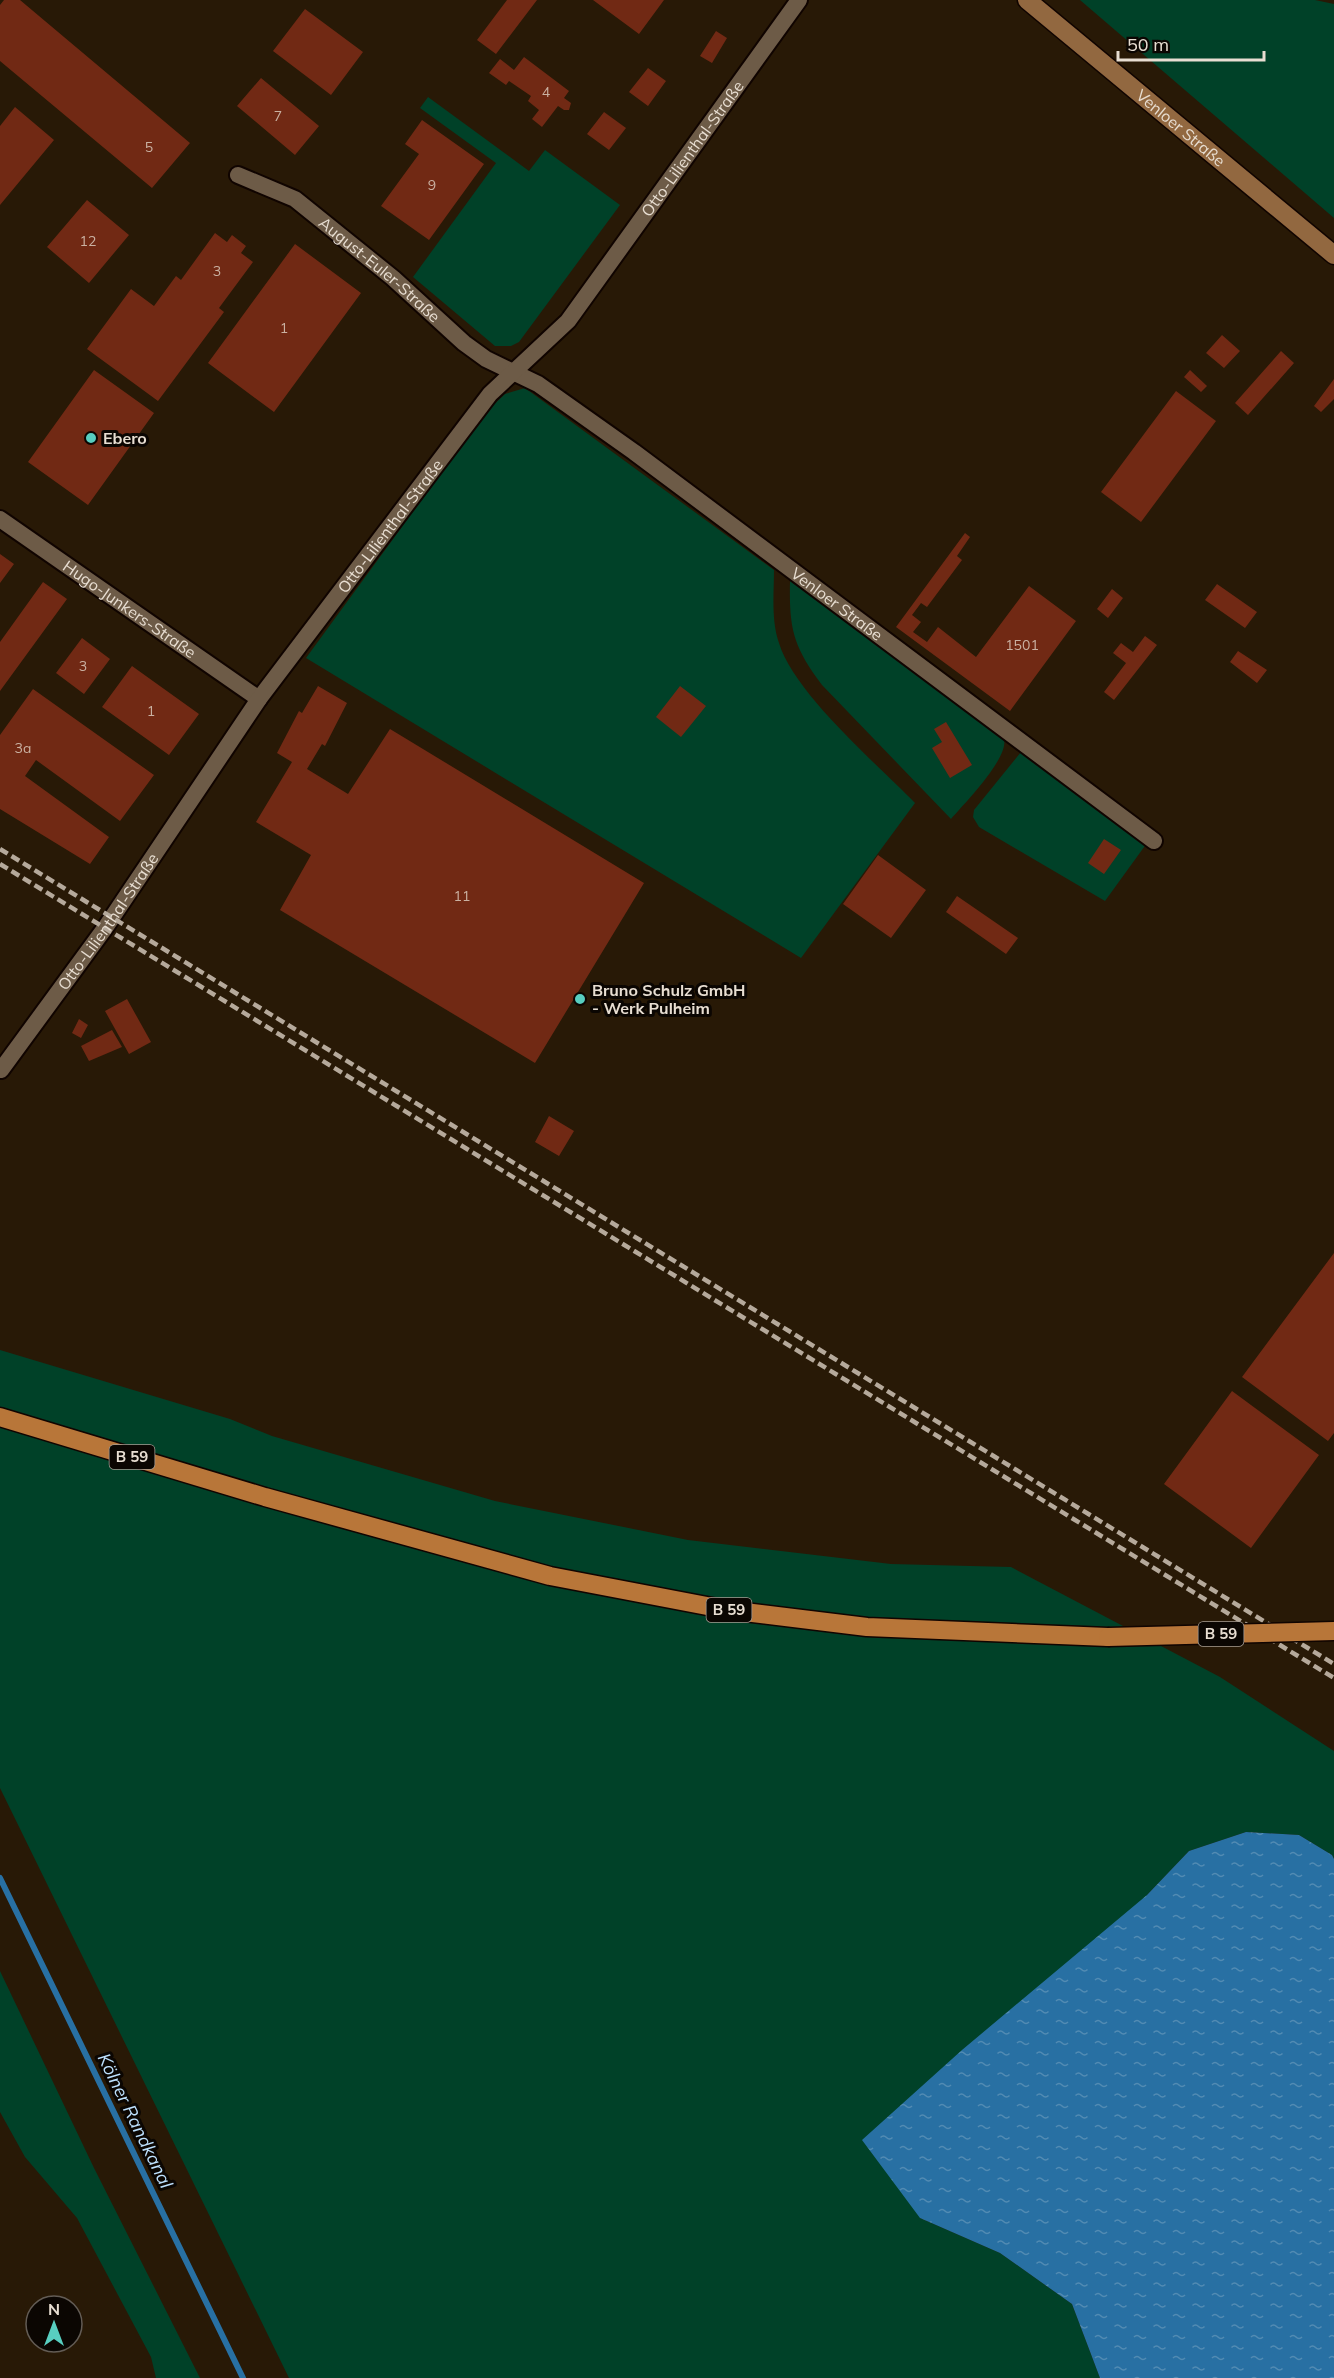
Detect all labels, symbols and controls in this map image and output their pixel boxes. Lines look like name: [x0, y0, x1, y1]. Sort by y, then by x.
scale bar: [1118, 24, 1264, 62]
text: 50 m: [1127, 33, 1169, 56]
street label: Otto-Lilienthal-Straße: [637, 77, 748, 220]
house number: 4: [542, 83, 551, 101]
street label: Venloer Straße: [1132, 85, 1229, 171]
house number: 7: [274, 107, 282, 125]
house number: 5: [145, 138, 153, 156]
house number: 9: [428, 176, 436, 194]
street label: August-Euler-Straße: [315, 212, 445, 326]
house number: 12: [80, 232, 96, 250]
house number: 3: [213, 262, 221, 280]
house number: 1: [280, 319, 288, 337]
place label: Ebero: [103, 428, 147, 448]
marker: Ebero: [84, 431, 98, 445]
street label: Otto-Lilienthal-Straße: [333, 455, 447, 597]
street label: Hugo-Junkers-Straße: [59, 556, 200, 662]
street label: Venloer Straße: [787, 563, 887, 645]
house number: 1501: [1005, 636, 1039, 654]
house number: 3: [79, 657, 87, 675]
house number: 1: [147, 702, 155, 720]
house number: 3a: [15, 739, 31, 757]
street label: Otto-Lilienthal-Straße: [53, 849, 163, 994]
house number: 11: [454, 887, 470, 905]
place label: Bruno Schulz GmbH - Werk Pulheim: [592, 980, 745, 1018]
marker: Bruno Schulz GmbH - Werk Pulheim: [573, 992, 587, 1006]
road number: B 59: [110, 1445, 154, 1469]
road number: B 59: [706, 1598, 752, 1622]
road number: B 59: [1198, 1622, 1244, 1646]
water label: Kölner Randkanal: [93, 2049, 178, 2193]
north arrow: [24, 2294, 84, 2354]
text: N: [48, 2299, 60, 2319]

